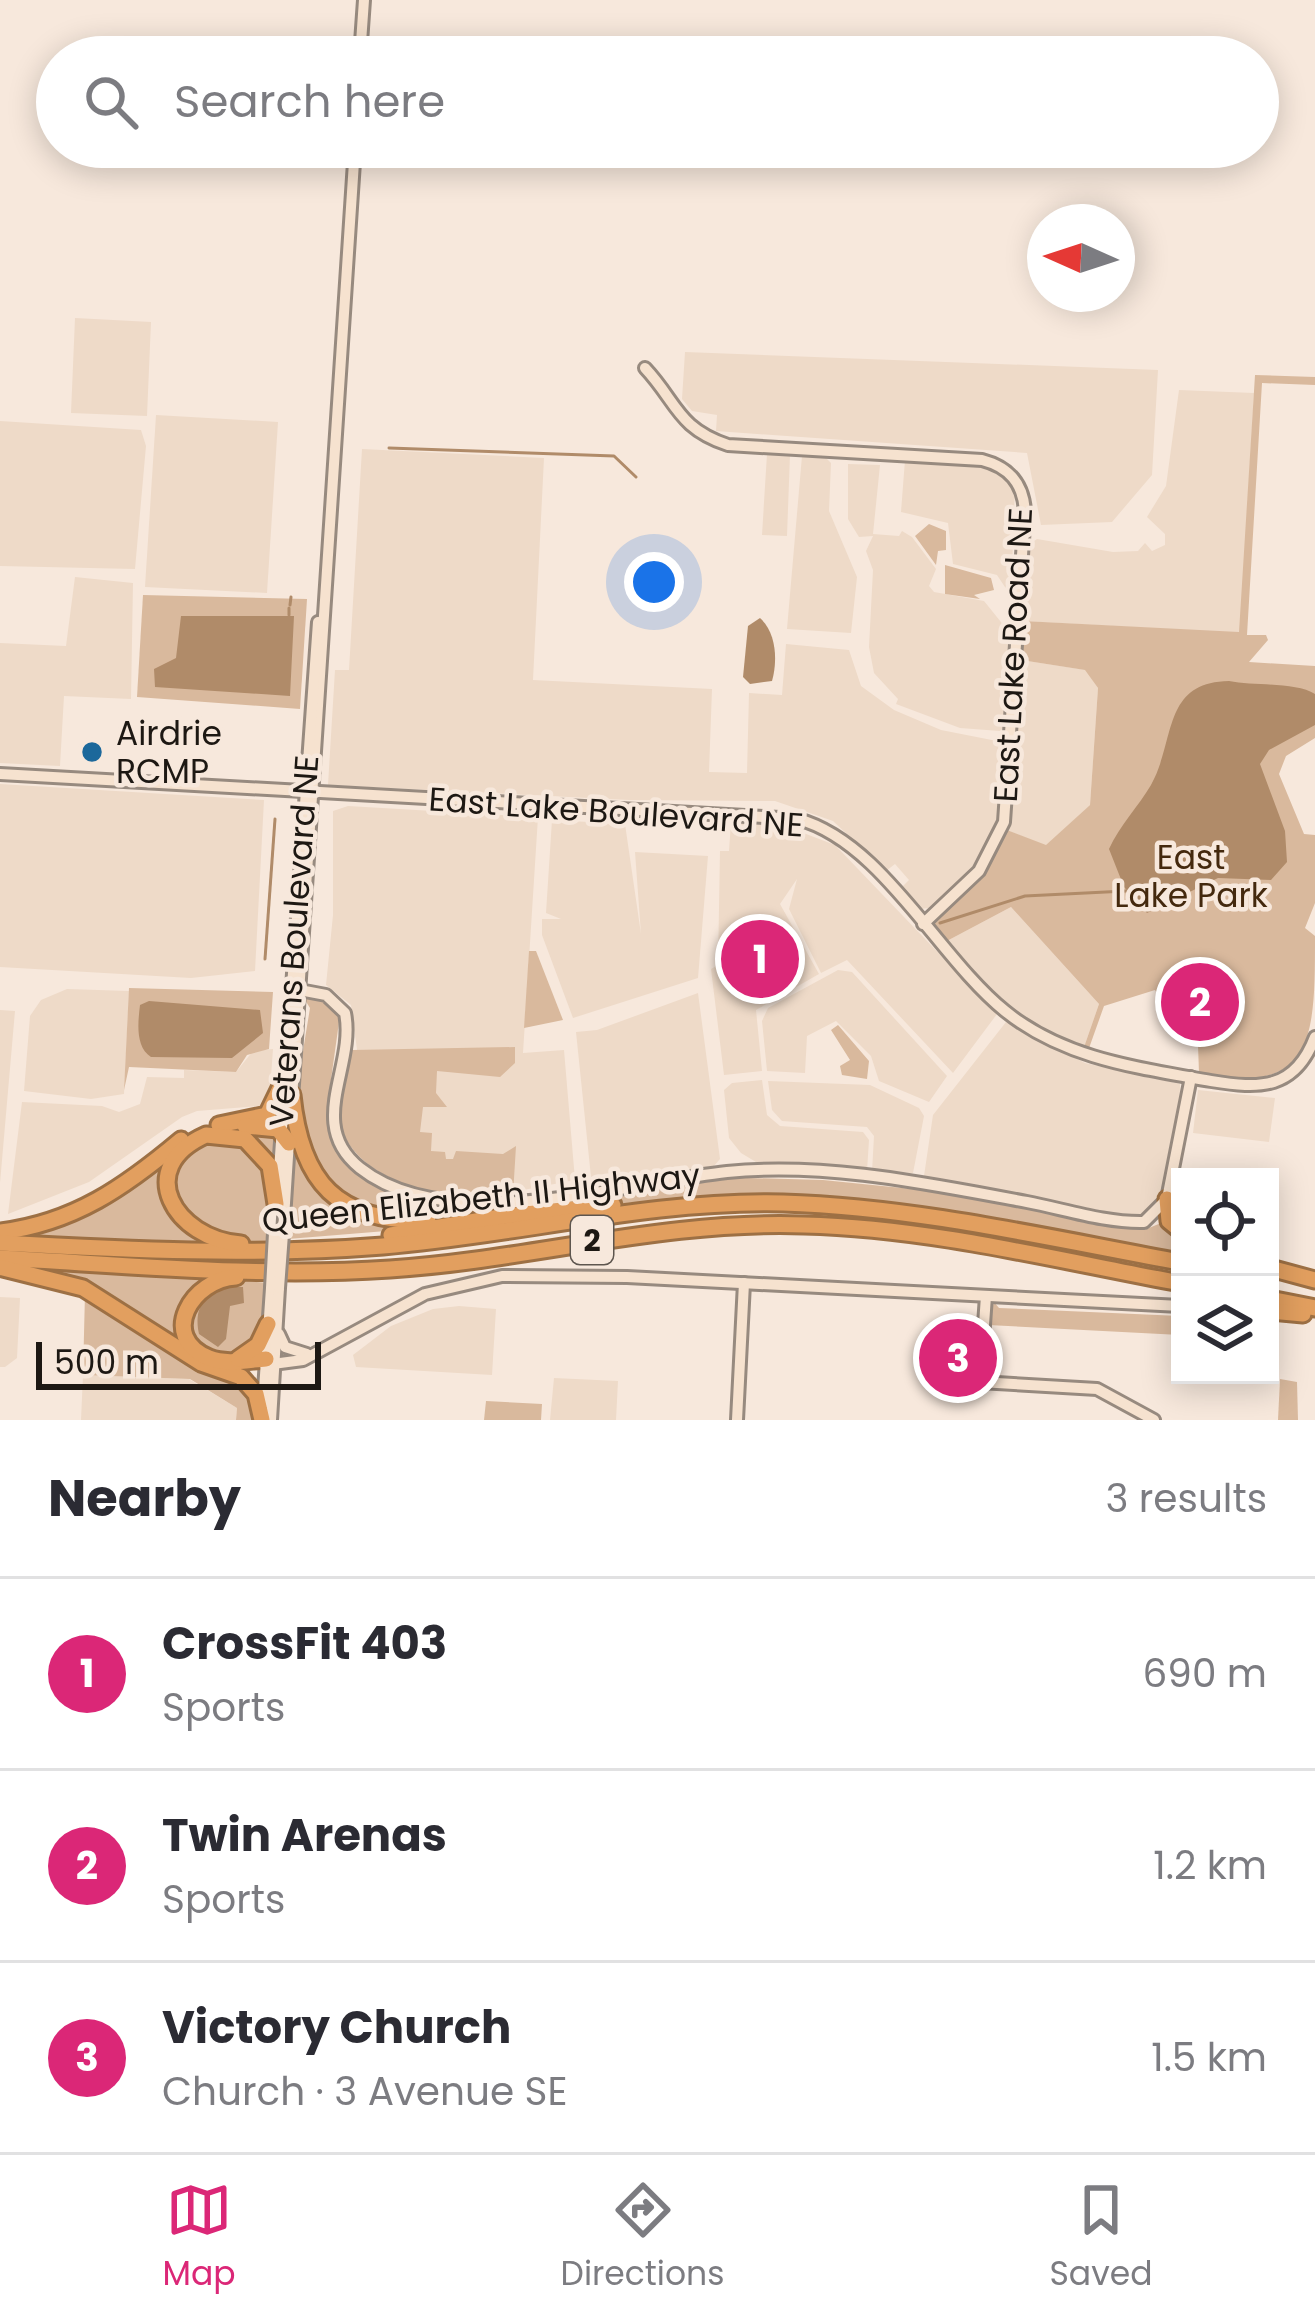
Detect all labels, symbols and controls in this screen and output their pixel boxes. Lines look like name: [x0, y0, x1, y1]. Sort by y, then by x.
search box: [36, 36, 1279, 168]
icon: search: [78, 69, 144, 135]
text: Search here: [174, 70, 445, 133]
north arrow: [1027, 204, 1135, 312]
street label: East Lake Road NE: [982, 507, 1044, 803]
your location: [624, 552, 684, 612]
place label: Airdrie RCMP: [116, 710, 222, 795]
marker: Airdrie RCMP: [79, 739, 105, 765]
street label: Veterans Boulevard NE: [258, 754, 330, 1128]
street label: East Lake Boulevard NE: [427, 775, 805, 849]
park label: East Lake Park: [1114, 834, 1268, 919]
pin: 1: [721, 914, 799, 1004]
pin: 2: [1161, 957, 1239, 1047]
street label: Queen Elizabeth II Highway: [259, 1152, 703, 1244]
map controls: [1171, 1168, 1279, 1384]
button: locate: [1171, 1168, 1279, 1276]
road number: 2: [571, 1216, 613, 1264]
button: layers: [1171, 1276, 1279, 1384]
pin: 3: [919, 1313, 997, 1403]
scale bar: [36, 1336, 321, 1389]
text: 500 m: [54, 1339, 159, 1386]
text: Nearby: [48, 1462, 241, 1534]
text: 3 results: [1105, 1471, 1267, 1526]
text: CrossFit 403: [162, 1612, 447, 1675]
text: 1: [80, 1646, 94, 1701]
text: 690 m: [1143, 1646, 1267, 1701]
text: Sports: [162, 1680, 285, 1735]
text: Twin Arenas: [162, 1804, 447, 1867]
text: 2: [76, 1838, 98, 1893]
text: 1.2 km: [1153, 1838, 1267, 1893]
text: Sports: [162, 1872, 285, 1927]
text: Victory Church: [162, 1996, 511, 2059]
text: 3: [75, 2030, 99, 2085]
text: 1.5 km: [1151, 2030, 1267, 2085]
text: Church · 3 Avenue SE: [162, 2064, 567, 2119]
tab: Map: [163, 2177, 236, 2299]
tab: Directions: [561, 2177, 724, 2299]
tab: Saved: [1050, 2177, 1152, 2299]

